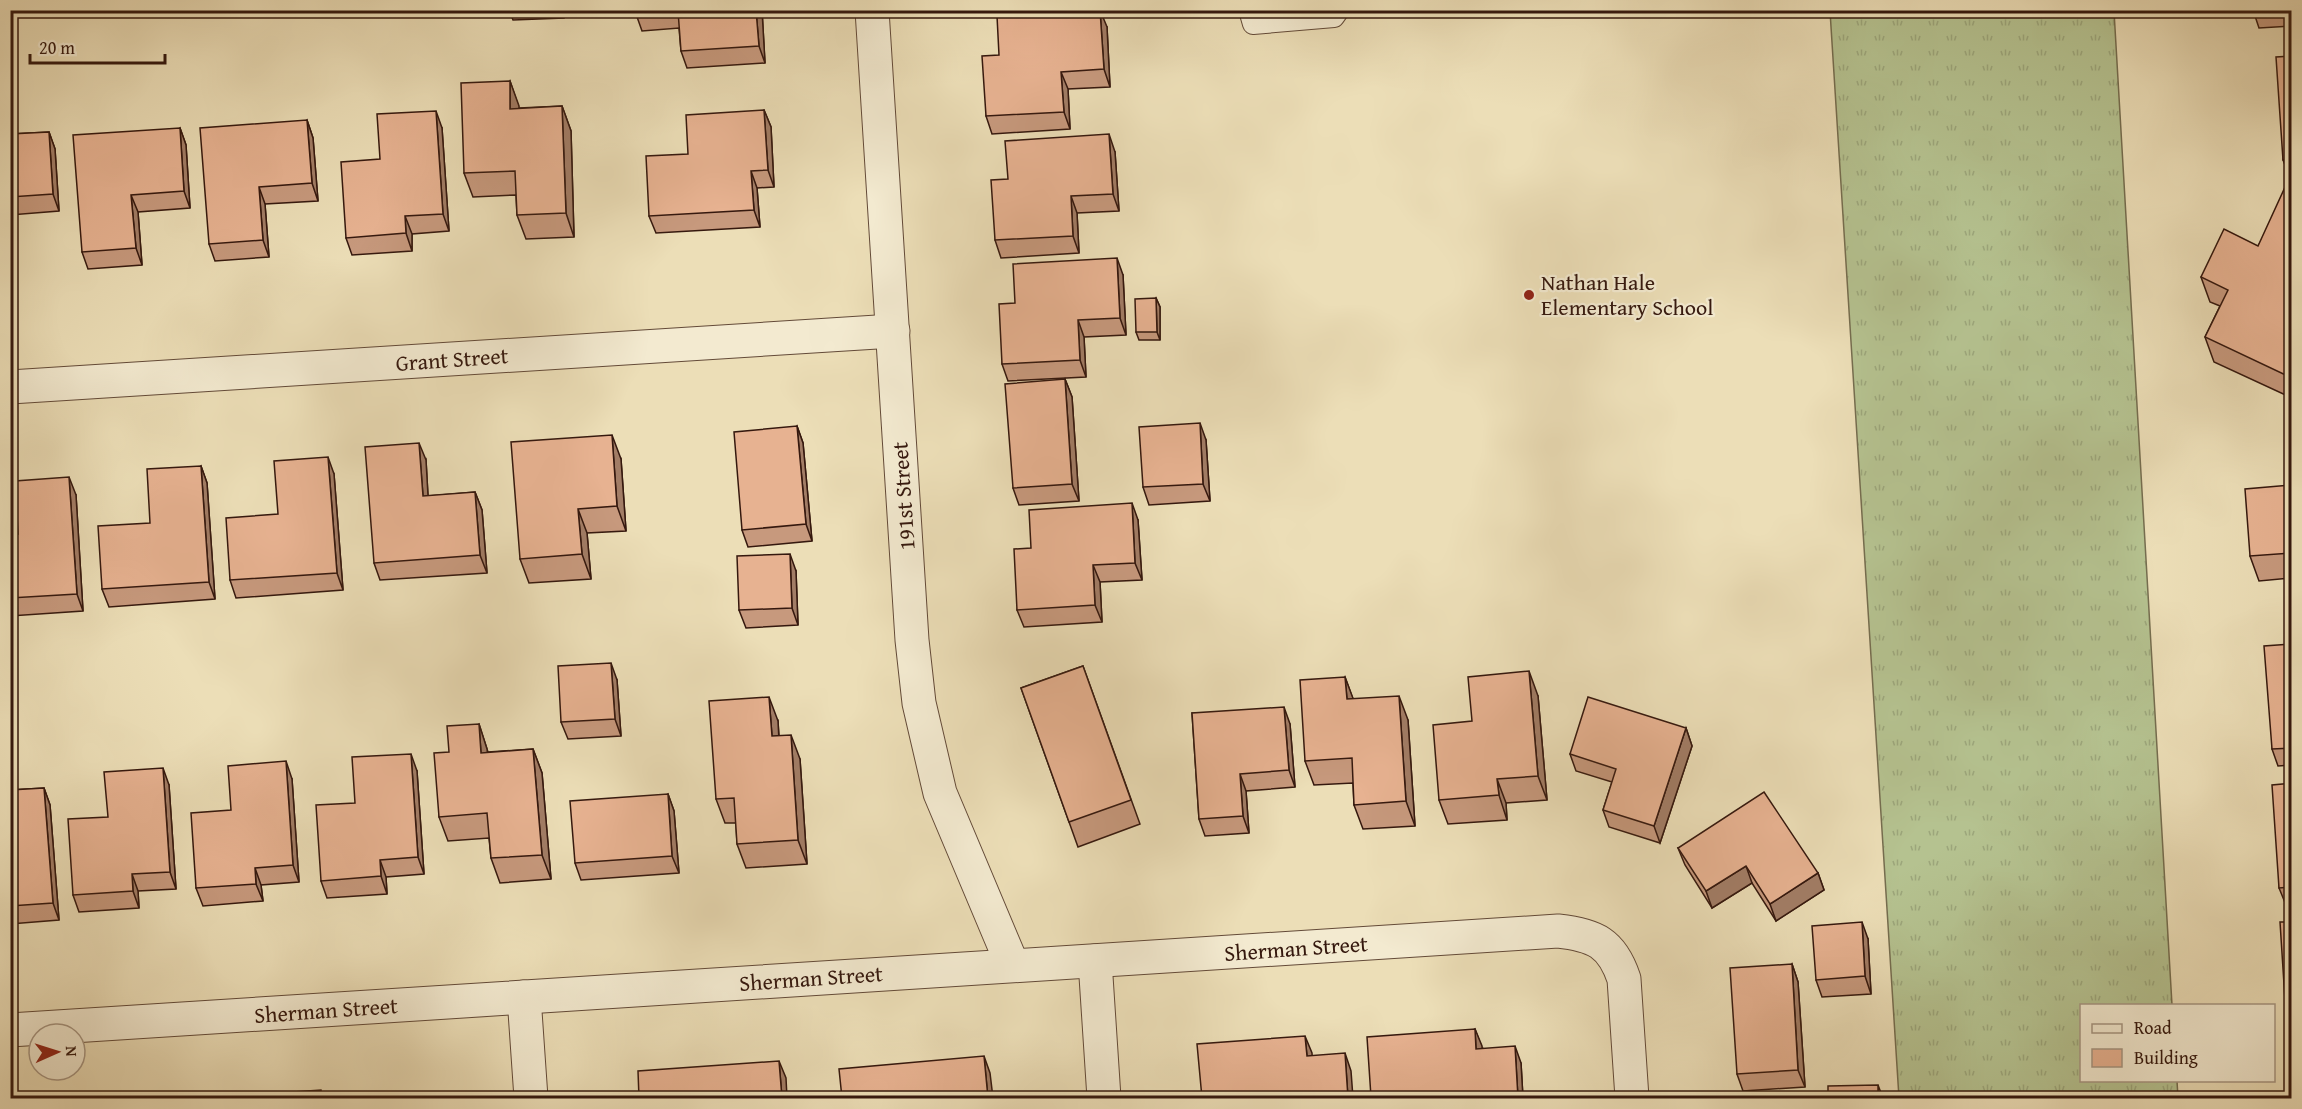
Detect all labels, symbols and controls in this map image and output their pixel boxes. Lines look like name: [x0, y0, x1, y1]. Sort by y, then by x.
scale bar: [30, 27, 165, 65]
text: 20 m: [39, 34, 75, 61]
place label: Nathan Hale Elementary School: [1541, 266, 1713, 323]
marker: Nathan Hale Elementary School: [1522, 288, 1536, 302]
street label: Grant Street: [395, 339, 510, 379]
street label: 191st Street: [883, 440, 923, 551]
street label: Sherman Street: [1223, 927, 1369, 969]
street label: Sherman Street: [738, 957, 884, 999]
street label: Sherman Street: [253, 989, 399, 1031]
legend: [2080, 1004, 2275, 1082]
text: Road: [2134, 1014, 2172, 1041]
north arrow: [27, 1022, 87, 1082]
text: Building: [2134, 1044, 2198, 1071]
text: N: [60, 1045, 84, 1057]

